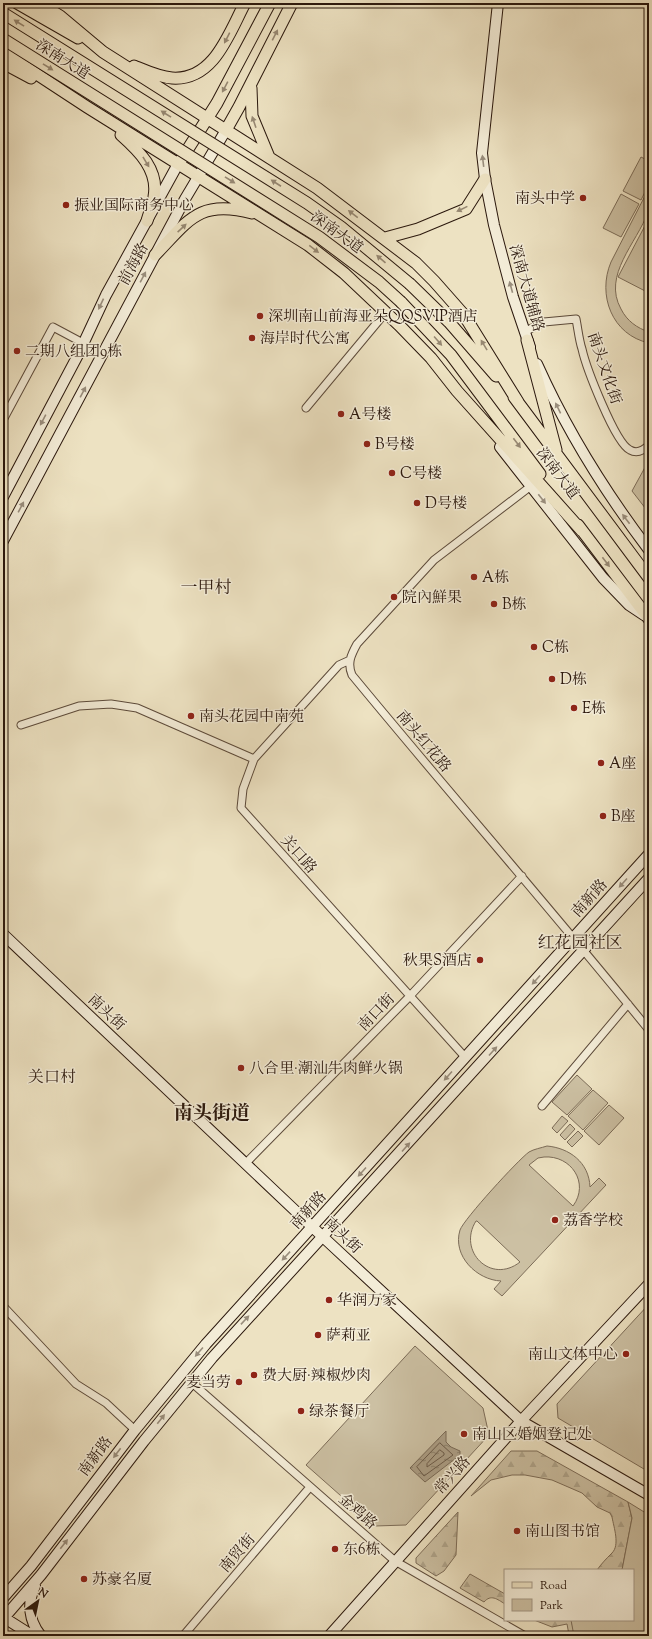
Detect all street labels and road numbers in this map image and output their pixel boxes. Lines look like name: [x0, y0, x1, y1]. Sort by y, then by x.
street label: 深南大道: [31, 35, 93, 85]
street label: 深南大道: [306, 207, 367, 259]
street label: 前海路: [114, 240, 154, 290]
street label: 深南大道辅路: [503, 242, 548, 335]
street label: 南头文化街: [581, 330, 626, 407]
street label: 深南大道: [530, 444, 583, 504]
street label: 南头红花路: [391, 706, 455, 777]
street label: 关口路: [275, 831, 321, 879]
street label: 南新路: [567, 875, 613, 923]
street label: 南头街: [82, 990, 130, 1036]
street label: 南口街: [354, 990, 400, 1037]
street label: 南新路: [286, 1187, 332, 1235]
street label: 南头街: [318, 1213, 366, 1259]
street label: 南新路: [74, 1433, 118, 1481]
street label: 常兴路: [430, 1452, 476, 1500]
street label: 金鸡路: [333, 1489, 381, 1535]
street label: 南贸街: [215, 1530, 261, 1578]

